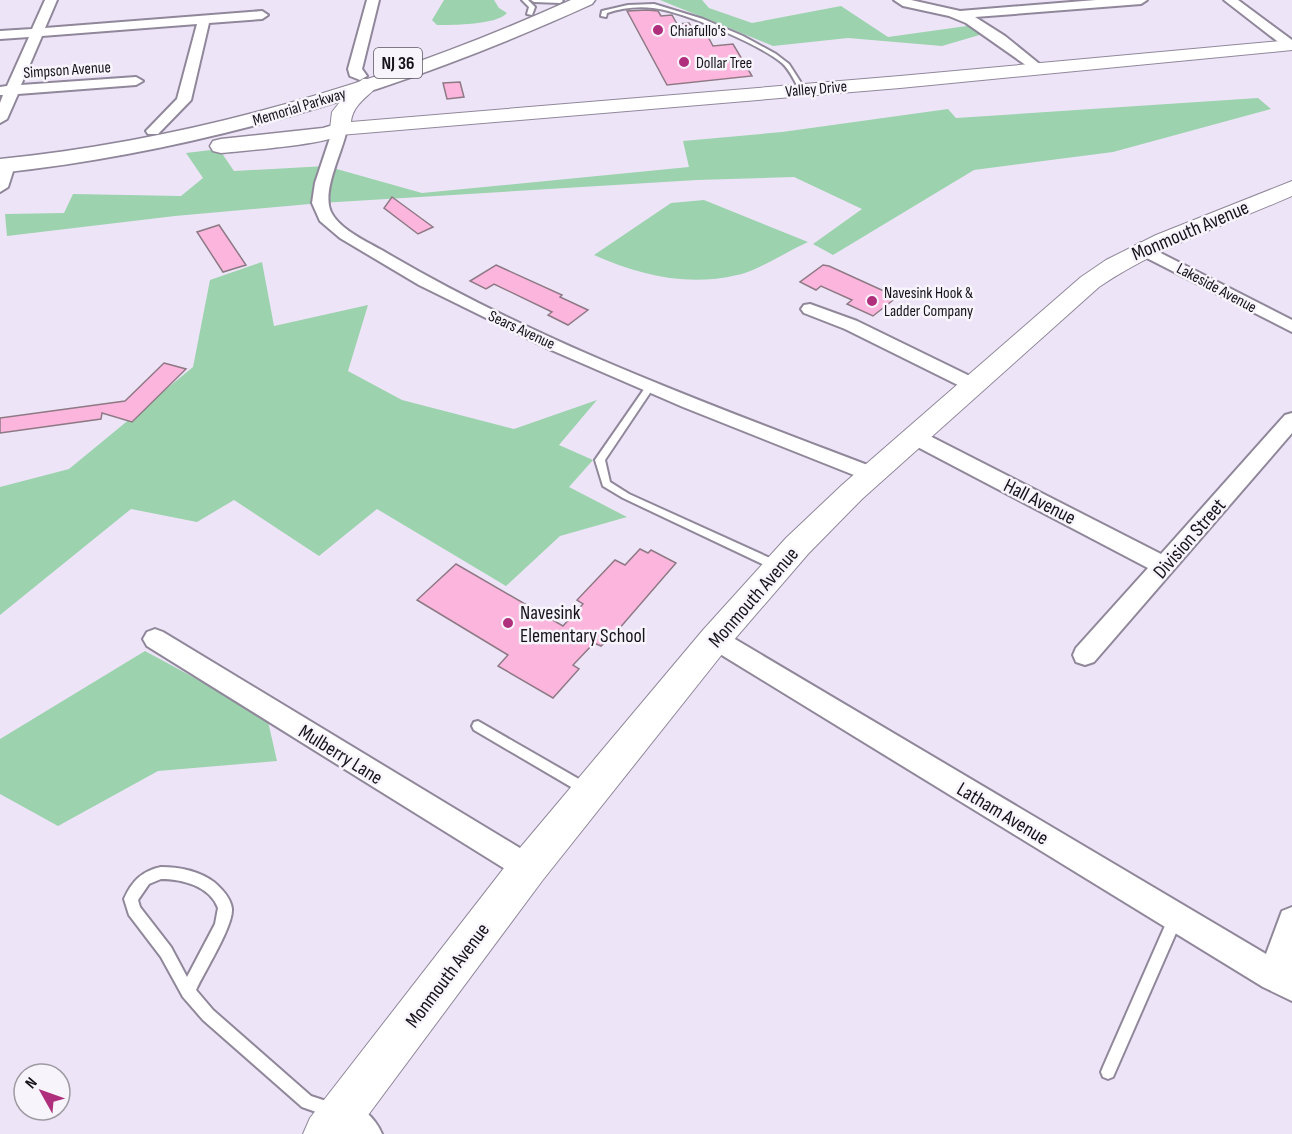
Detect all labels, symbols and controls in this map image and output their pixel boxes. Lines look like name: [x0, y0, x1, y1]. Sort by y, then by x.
place label: Chiafullo's: [670, 22, 726, 41]
marker: Chiafullo's: [651, 23, 665, 37]
road number: NJ 36: [374, 48, 422, 78]
place label: Dollar Tree: [696, 54, 752, 73]
marker: Dollar Tree: [677, 55, 691, 69]
street label: Simpson Avenue: [23, 58, 111, 83]
street label: Valley Drive: [785, 77, 848, 102]
street label: Memorial Parkway: [251, 84, 348, 131]
street label: Monmouth Avenue: [1128, 195, 1253, 266]
street label: Lakeside Avenue: [1173, 259, 1260, 317]
place label: Navesink Hook & Ladder Company: [884, 284, 973, 321]
marker: Navesink Hook & Ladder Company: [865, 294, 879, 308]
street label: Sears Avenue: [485, 307, 558, 354]
street label: Hall Avenue: [1000, 474, 1079, 530]
street label: Division Street: [1148, 494, 1231, 584]
street label: Monmouth Avenue: [704, 543, 804, 653]
place label: Navesink Elementary School: [520, 601, 646, 648]
marker: Navesink Elementary School: [501, 616, 515, 630]
street label: Mulberry Lane: [294, 720, 387, 790]
street label: Latham Avenue: [952, 777, 1053, 851]
street label: Monmouth Avenue: [401, 918, 495, 1033]
north arrow: [12, 1062, 72, 1122]
text: N: [22, 1074, 42, 1093]

